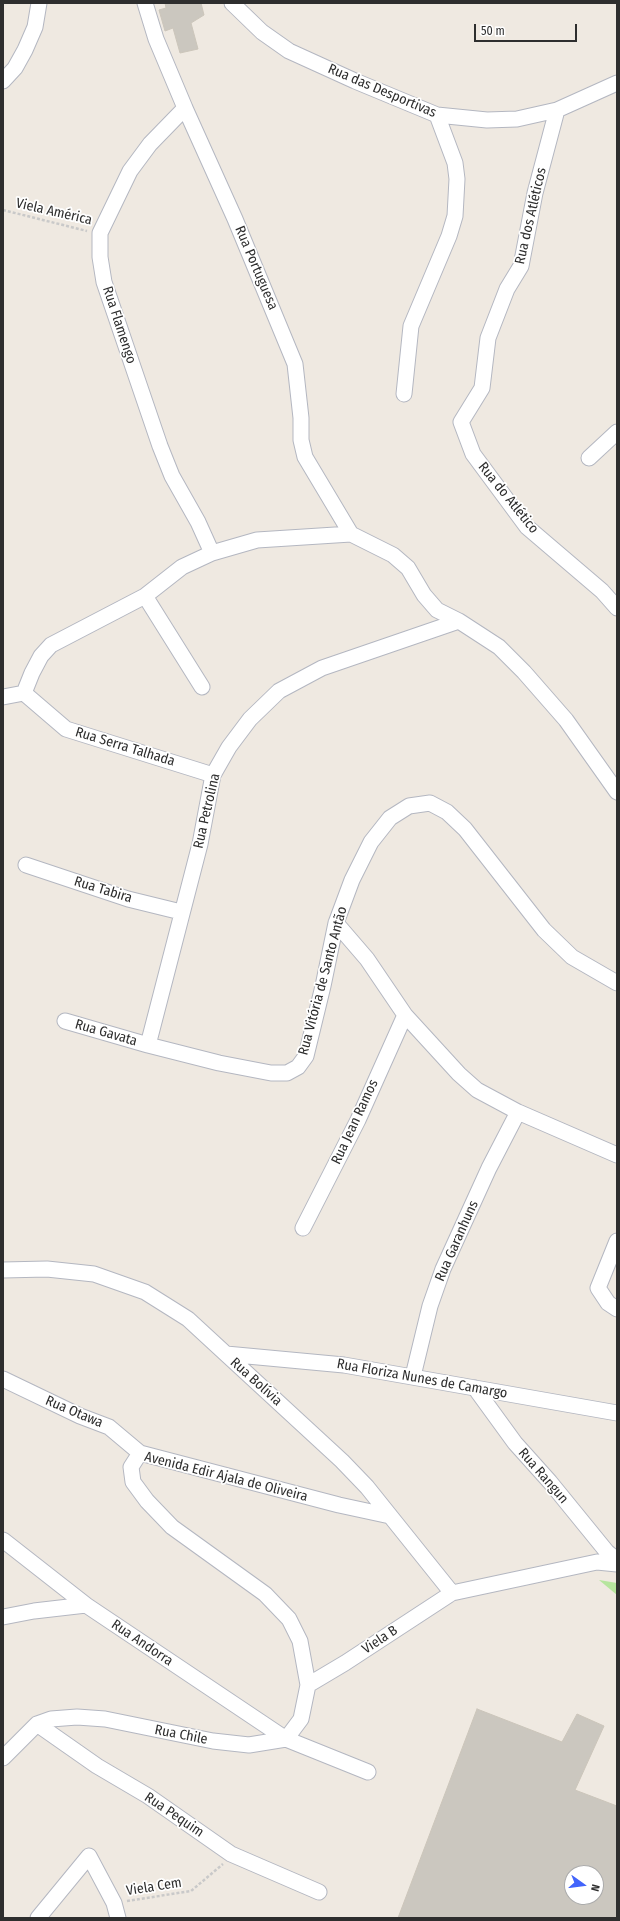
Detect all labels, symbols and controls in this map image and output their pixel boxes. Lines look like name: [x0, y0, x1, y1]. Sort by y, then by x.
scale bar: [476, 16, 579, 42]
text: 50 m: [481, 24, 505, 38]
street label: Rua das Desportivas: [325, 61, 439, 121]
street label: Rua dos Atléticos: [512, 166, 550, 266]
street label: Viela América: [14, 195, 94, 229]
street label: Rua Portuguesa: [231, 223, 281, 313]
street label: Rua Flamengo: [99, 284, 139, 366]
street label: Rua do Atlético: [474, 459, 542, 537]
street label: Rua Serra Talhada: [73, 724, 177, 770]
street label: Rua Petrolina: [190, 772, 224, 850]
street label: Rua Tabira: [72, 873, 134, 907]
street label: Rua Vitória de Santo Antão: [295, 905, 351, 1057]
street label: Rua Gavata: [73, 1016, 139, 1050]
street label: Rua Jean Ramos: [328, 1077, 382, 1167]
street label: Rua Garanhuns: [432, 1198, 482, 1284]
street label: Rua Bolívia: [227, 1354, 285, 1410]
street label: Rua Floriza Nunes de Camargo: [335, 1356, 509, 1402]
street label: Rua Otawa: [43, 1392, 105, 1432]
street label: Rua Rangun: [514, 1445, 572, 1507]
street label: Avenida Edir Ajala de Oliveira: [143, 1449, 309, 1505]
street label: Rua Andorra: [108, 1616, 176, 1670]
street label: Viela B: [359, 1622, 401, 1658]
street label: Rua Chile: [153, 1722, 209, 1748]
street label: Rua Pequim: [141, 1789, 207, 1841]
north arrow: [564, 1865, 604, 1905]
street label: Viela Cem: [125, 1874, 183, 1900]
text: N: [588, 1883, 602, 1893]

